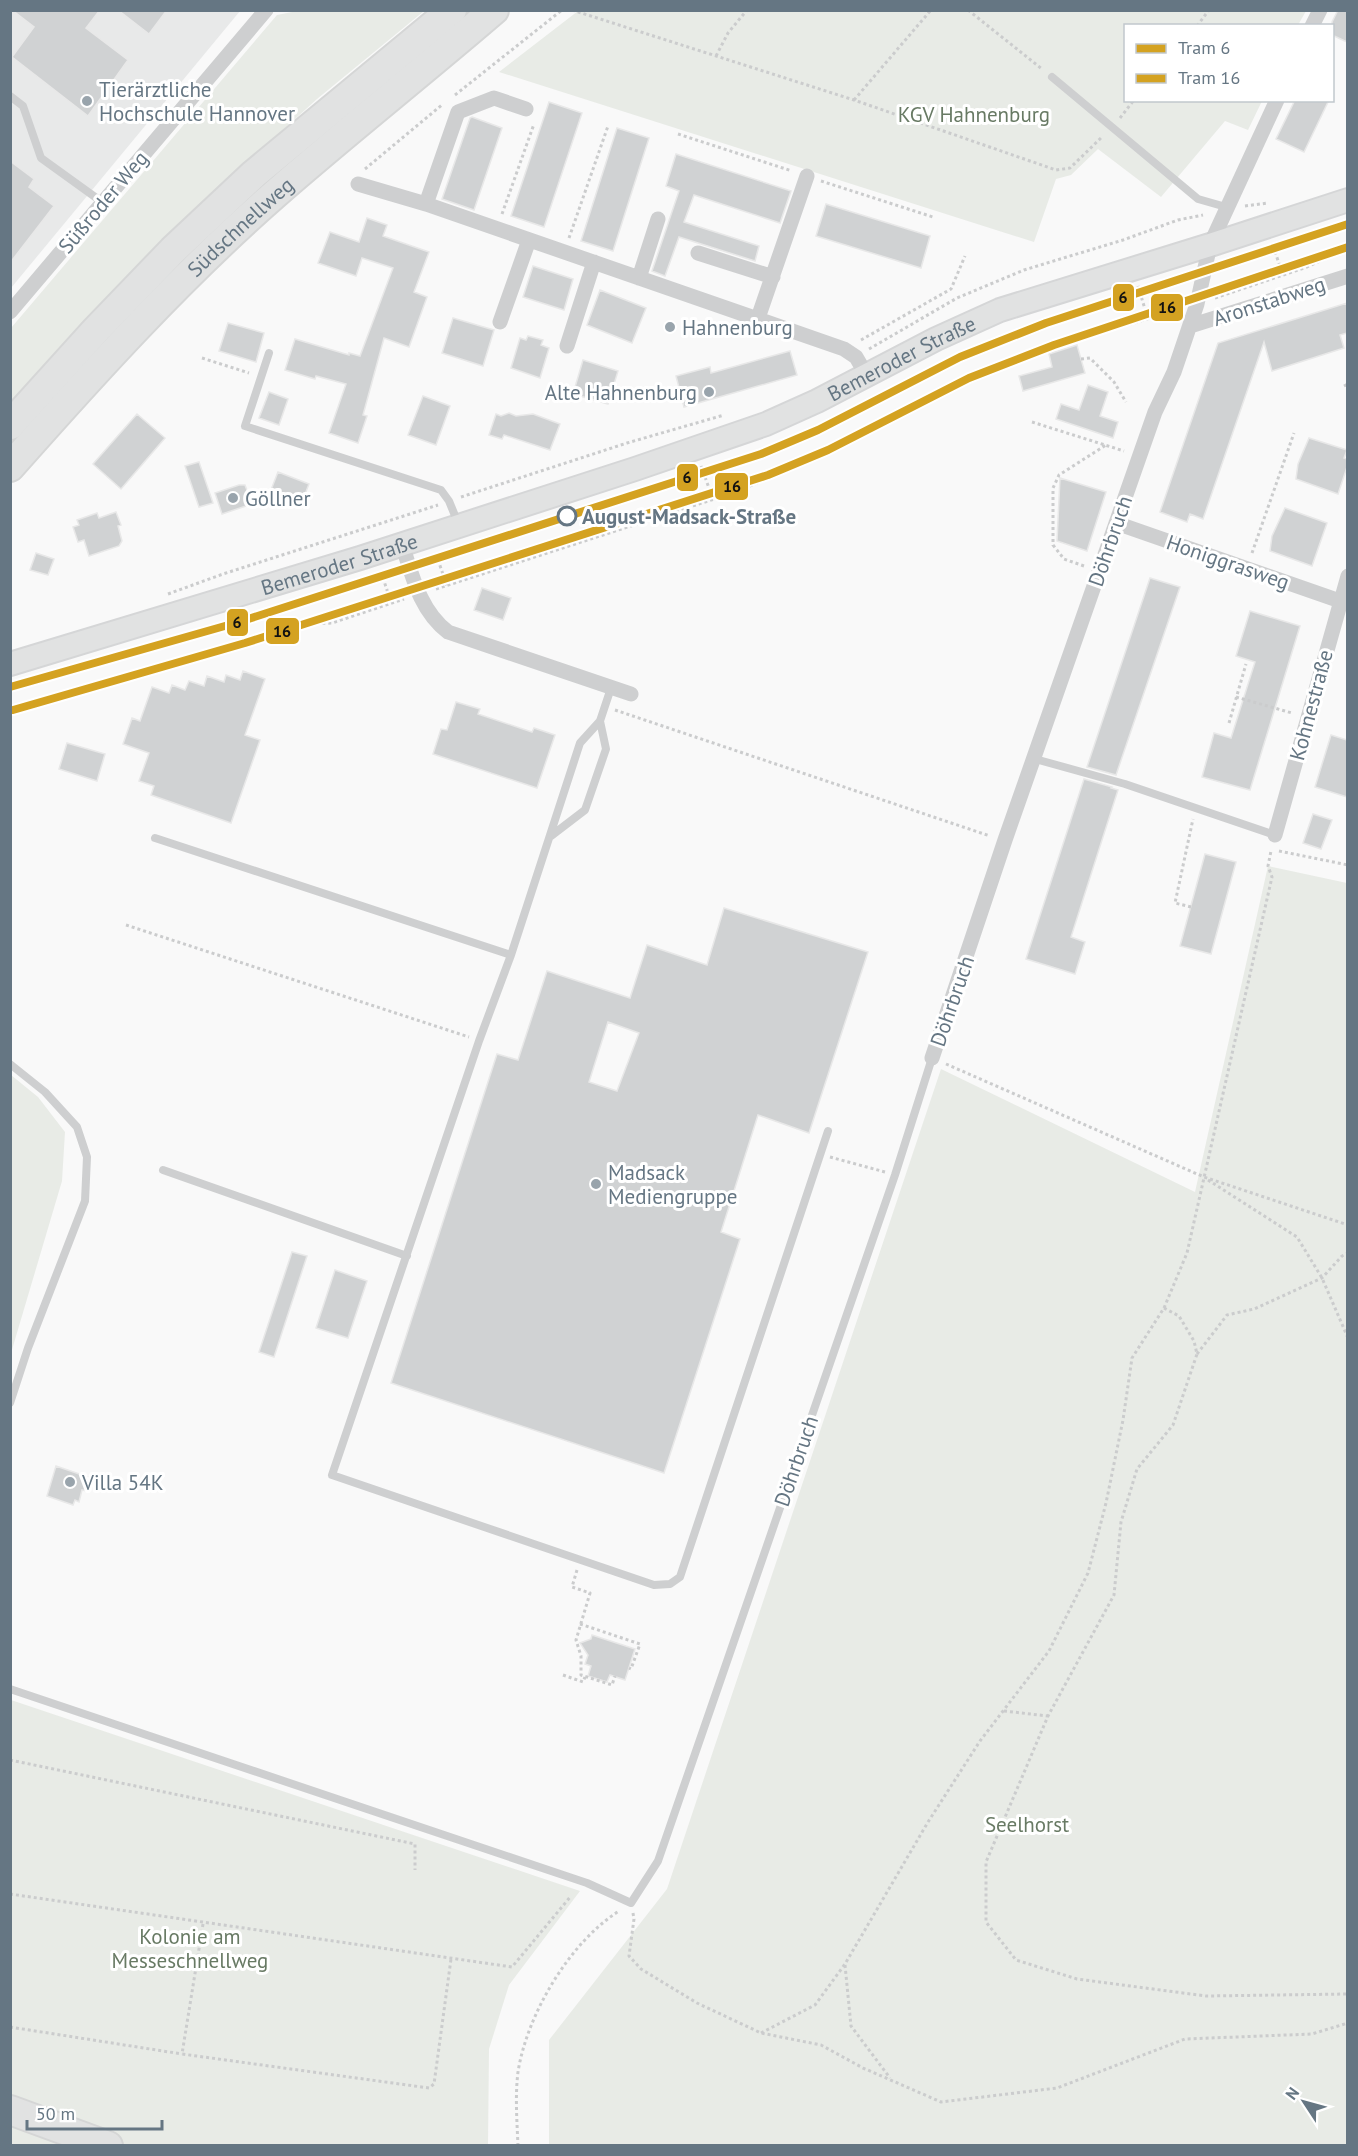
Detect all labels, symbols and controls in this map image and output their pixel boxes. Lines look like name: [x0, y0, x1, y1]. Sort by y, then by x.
legend: [1124, 24, 1334, 102]
text: Tram 6: [1178, 36, 1230, 59]
text: Tram 16: [1178, 66, 1240, 89]
place label: Tierärztliche Hochschule Hannover: [99, 76, 295, 127]
marker: Tierärztliche Hochschule Hannover: [80, 94, 94, 108]
park label: KGV Hahnenburg: [898, 101, 1050, 128]
street label: Süßroder Weg: [52, 145, 154, 259]
street label: Südschnellweg: [181, 171, 299, 282]
street label: Aronstabweg: [1209, 270, 1329, 332]
line badge: 6: [1112, 283, 1135, 312]
text: 6: [1118, 287, 1128, 307]
line badge: 16: [1150, 293, 1184, 322]
text: 16: [1158, 297, 1176, 317]
street label: Bemeroder Straße: [823, 309, 980, 407]
place label: Hahnenburg: [682, 314, 793, 341]
marker: Hahnenburg: [663, 320, 677, 334]
place label: Alte Hahnenburg: [545, 379, 697, 406]
marker: Alte Hahnenburg: [702, 385, 716, 399]
line badge: 6: [676, 463, 699, 492]
text: 6: [682, 467, 692, 487]
line badge: 16: [714, 472, 749, 501]
text: 16: [723, 476, 741, 496]
place label: Göllner: [245, 485, 311, 512]
marker: Göllner: [226, 491, 240, 505]
street label: Döhrbruch: [1082, 492, 1138, 590]
place label: August-Madsack-Straße: [582, 503, 796, 530]
marker: August-Madsack-Straße: [557, 506, 577, 526]
street label: Bemeroder Straße: [257, 527, 421, 601]
street label: Honiggrasweg: [1163, 528, 1293, 596]
line badge: 6: [226, 608, 249, 637]
text: 6: [232, 612, 242, 632]
line badge: 16: [265, 617, 300, 645]
text: 16: [273, 621, 291, 641]
street label: Kohnestraße: [1283, 647, 1339, 763]
street label: Döhrbruch: [924, 952, 980, 1050]
place label: Madsack Mediengruppe: [608, 1159, 738, 1210]
marker: Madsack Mediengruppe: [589, 1177, 603, 1191]
street label: Döhrbruch: [768, 1412, 824, 1510]
place label: Villa 54K: [81, 1469, 164, 1496]
marker: Villa 54K: [63, 1475, 77, 1489]
park label: Seelhorst: [985, 1811, 1069, 1838]
park label: Kolonie am Messeschnellweg: [112, 1923, 268, 1974]
north arrow: [1274, 2072, 1334, 2132]
text: N: [1281, 2083, 1303, 2103]
scale bar: [27, 2093, 162, 2131]
text: 50 m: [36, 2102, 75, 2125]

